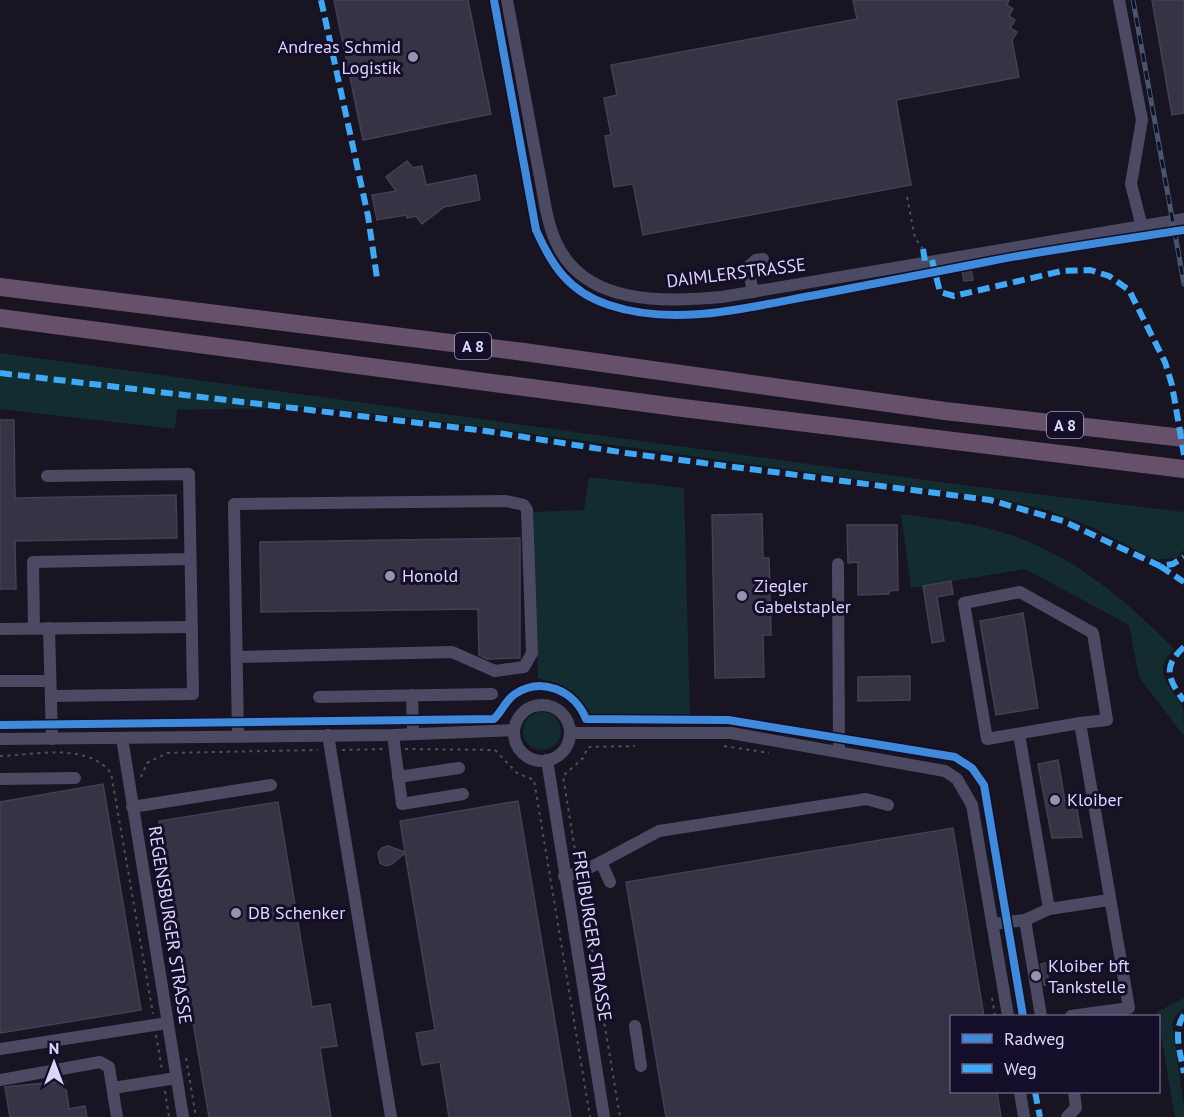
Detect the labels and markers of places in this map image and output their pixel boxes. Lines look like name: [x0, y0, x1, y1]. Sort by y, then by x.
place label: Andreas Schmid Logistik: [278, 35, 401, 79]
marker: Andreas Schmid Logistik: [406, 50, 420, 64]
place label: Honold: [402, 564, 458, 587]
marker: Honold: [383, 569, 397, 583]
place label: Ziegler Gabelstapler: [754, 574, 851, 618]
marker: Ziegler Gabelstapler: [735, 589, 749, 603]
place label: Kloiber: [1067, 788, 1123, 811]
marker: Kloiber: [1048, 793, 1062, 807]
place label: DB Schenker: [248, 901, 345, 924]
marker: DB Schenker: [229, 906, 243, 920]
place label: Kloiber bft Tankstelle: [1048, 954, 1130, 998]
marker: Kloiber bft Tankstelle: [1029, 969, 1043, 983]

